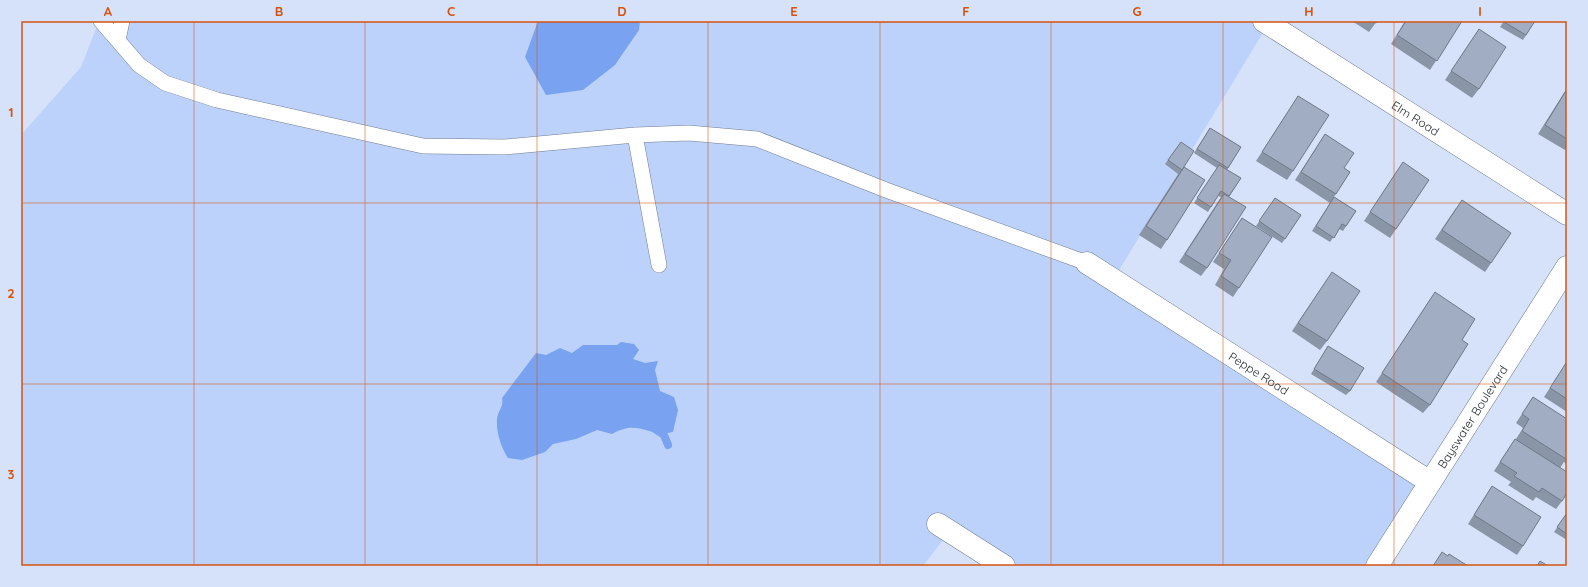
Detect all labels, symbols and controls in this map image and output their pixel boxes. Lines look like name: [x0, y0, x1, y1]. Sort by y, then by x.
text: A: [104, 3, 113, 19]
text: B: [275, 3, 283, 19]
text: C: [447, 3, 455, 19]
text: D: [617, 3, 627, 19]
text: E: [790, 3, 798, 19]
text: F: [962, 3, 970, 19]
text: G: [1132, 3, 1142, 19]
text: H: [1304, 3, 1314, 19]
text: I: [1478, 3, 1482, 19]
street label: Elm Road: [1389, 97, 1442, 138]
text: 1: [8, 104, 14, 120]
text: 2: [7, 285, 15, 301]
street label: Peppe Road: [1226, 348, 1292, 397]
street label: Bayswater Boulevard: [1434, 362, 1510, 471]
text: 3: [8, 466, 15, 482]

